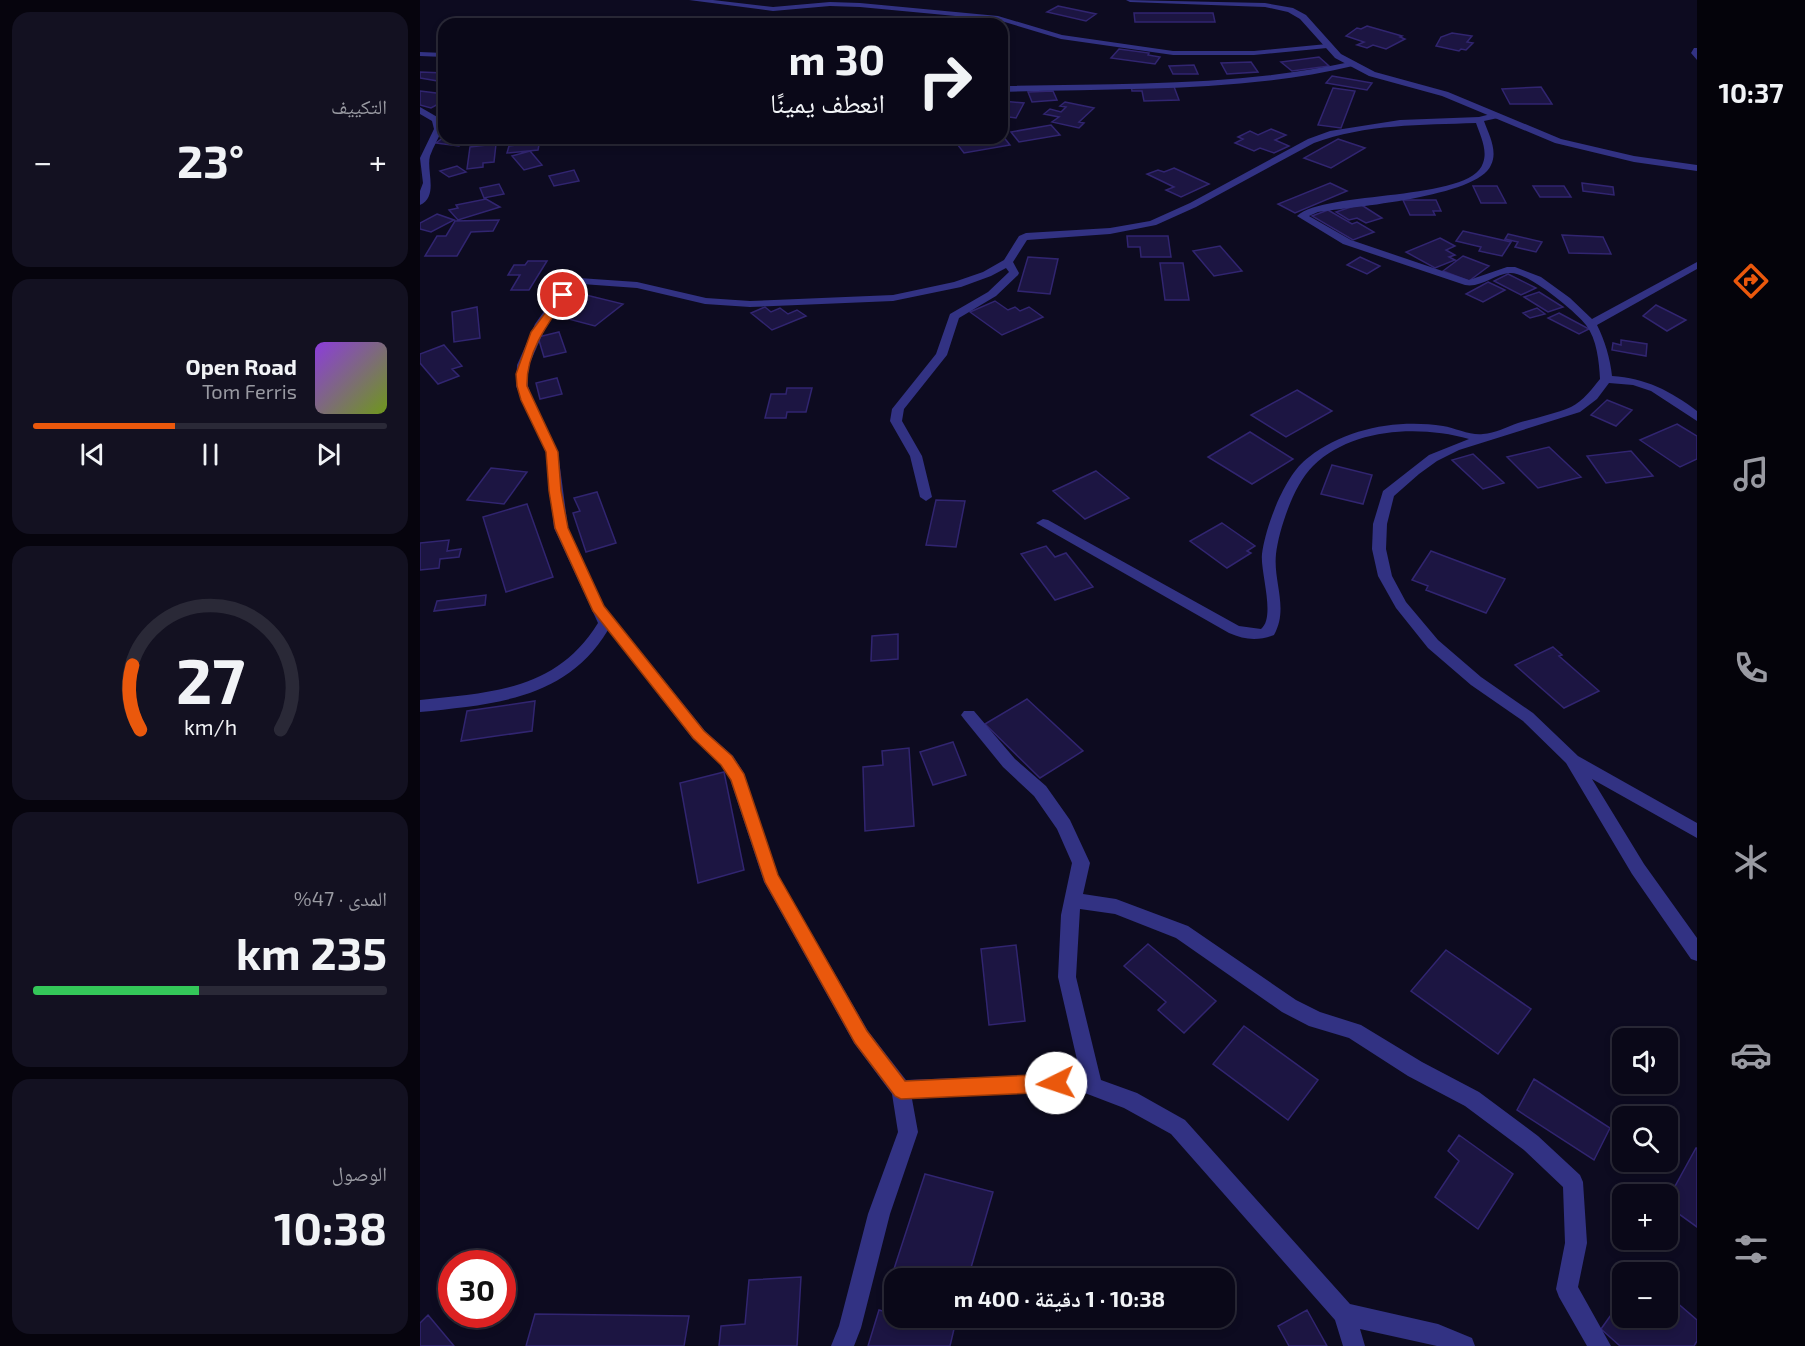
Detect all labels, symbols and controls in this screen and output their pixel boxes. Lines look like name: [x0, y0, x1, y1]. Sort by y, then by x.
text: 30 m: [789, 33, 885, 83]
icon: right: [906, 42, 984, 120]
text: 10:37: [1718, 76, 1784, 108]
text: انعطف يمينًا: [770, 86, 885, 118]
text: التكييف: [331, 94, 387, 118]
text: 23°: [177, 133, 244, 187]
text: −: [33, 141, 52, 181]
text: +: [369, 141, 387, 181]
icon: directions: [1730, 260, 1772, 302]
pin: [537, 269, 588, 320]
icon: arrive: [546, 278, 579, 311]
text: Open Road: [186, 353, 297, 379]
text: Tom Ferris: [202, 379, 297, 403]
icon: previous: [76, 438, 109, 471]
icon: pause: [194, 438, 227, 471]
icon: next: [312, 438, 345, 471]
icon: music: [1730, 453, 1772, 495]
text: 27: [175, 642, 245, 717]
icon: phone: [1730, 647, 1772, 689]
text: km/h: [183, 714, 237, 739]
icon: climate: [1730, 841, 1772, 883]
text: المدى · 47%: [294, 886, 387, 910]
text: 235 km: [236, 925, 387, 979]
map controls: [1612, 1028, 1678, 1328]
button: sound: [1612, 1028, 1678, 1094]
icon: car: [1730, 1034, 1772, 1076]
position arrow: [1024, 1051, 1088, 1115]
button: search: [1612, 1106, 1678, 1172]
text: الوصول: [332, 1161, 387, 1185]
button: +: [1612, 1184, 1678, 1250]
text: 10:38: [274, 1200, 387, 1254]
icon: filters: [1730, 1228, 1772, 1270]
speed limit sign: 30: [438, 1250, 516, 1328]
button: −: [1612, 1262, 1678, 1328]
text: 10:38 · 1 دقيقة · 400 m: [954, 1285, 1165, 1311]

